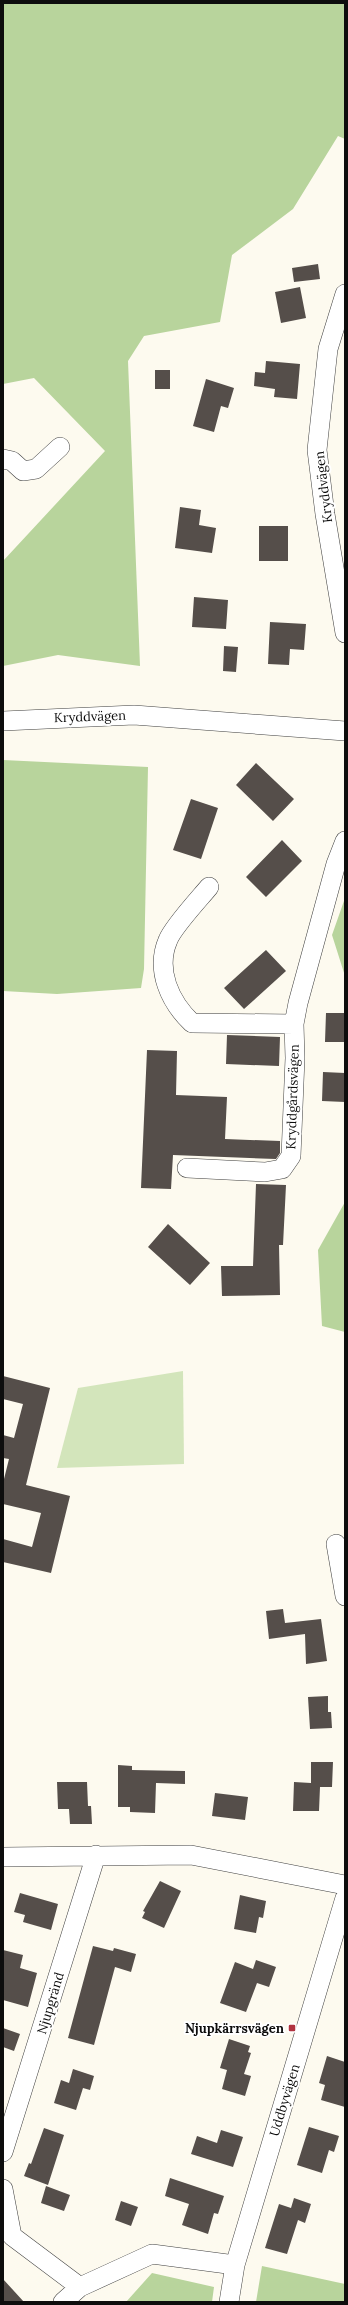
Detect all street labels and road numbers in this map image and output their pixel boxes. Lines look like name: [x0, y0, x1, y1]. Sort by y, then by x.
street label: Kryddvägen: [311, 450, 336, 524]
street label: Kryddvägen: [54, 707, 126, 726]
street label: Kryddgårdsvägen: [282, 1044, 303, 1150]
street label: Njupgränd: [33, 1970, 68, 2036]
street label: Uddbyvägen: [265, 2062, 304, 2138]

